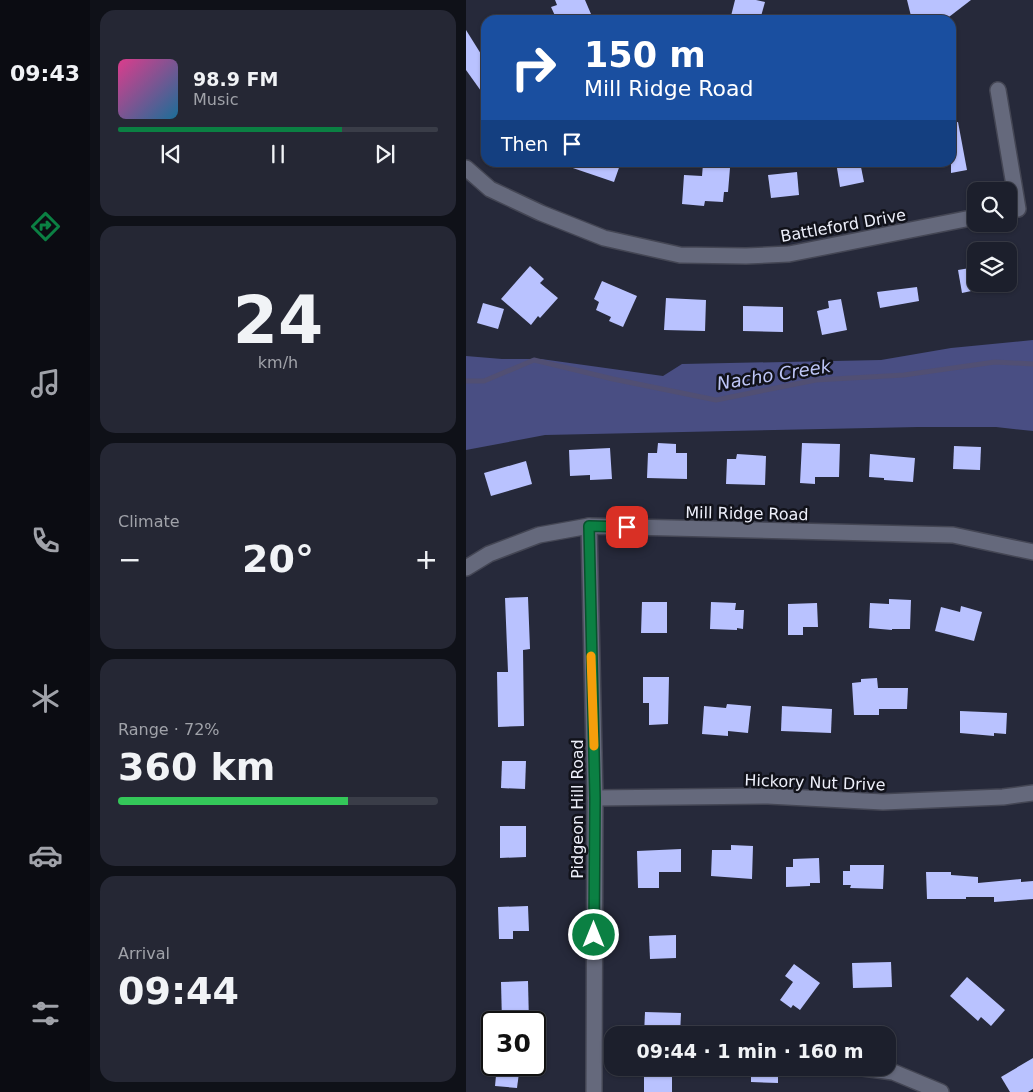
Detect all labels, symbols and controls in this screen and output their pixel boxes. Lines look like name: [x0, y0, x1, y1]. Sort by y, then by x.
icon: right: [501, 35, 566, 100]
text: 150 m: [584, 35, 706, 75]
text: 09:43: [10, 61, 80, 86]
text: 98.9 FM: [193, 68, 278, 90]
text: Mill Ridge Road: [584, 76, 753, 101]
text: Music: [193, 90, 239, 109]
icon: arrive: [558, 130, 586, 158]
text: Then: [501, 133, 548, 155]
icon: previous: [157, 140, 185, 168]
icon: pause: [264, 140, 292, 168]
icon: next: [371, 140, 399, 168]
map controls: [967, 182, 1017, 292]
button: search: [967, 182, 1017, 232]
street label: Battleford Drive: [779, 205, 907, 246]
icon: directions: [28, 209, 63, 244]
button: layers: [967, 242, 1017, 292]
text: 24: [233, 283, 323, 358]
text: km/h: [258, 353, 298, 372]
water label: Nacho Creek: [715, 355, 834, 394]
icon: music: [28, 366, 63, 401]
street label: Mill Ridge Road: [685, 503, 809, 524]
pin: [606, 506, 648, 548]
text: Climate: [118, 512, 180, 531]
icon: arrive: [613, 513, 641, 541]
icon: phone: [28, 523, 63, 558]
text: 20°: [242, 537, 314, 581]
text: −: [118, 543, 141, 576]
text: +: [415, 543, 438, 576]
icon: climate: [28, 681, 63, 716]
text: Range · 72%: [118, 720, 220, 739]
street label: Pidgeon Hill Road: [568, 739, 587, 879]
text: 360 km: [118, 745, 275, 789]
street label: Hickory Nut Drive: [744, 771, 886, 794]
icon: car: [28, 838, 63, 873]
position arrow: [567, 908, 619, 960]
text: Arrival: [118, 944, 170, 963]
text: 09:44: [118, 969, 239, 1013]
icon: filters: [28, 996, 63, 1031]
speed limit sign: 30: [481, 1011, 546, 1076]
text: 09:44 · 1 min · 160 m: [636, 1040, 864, 1062]

